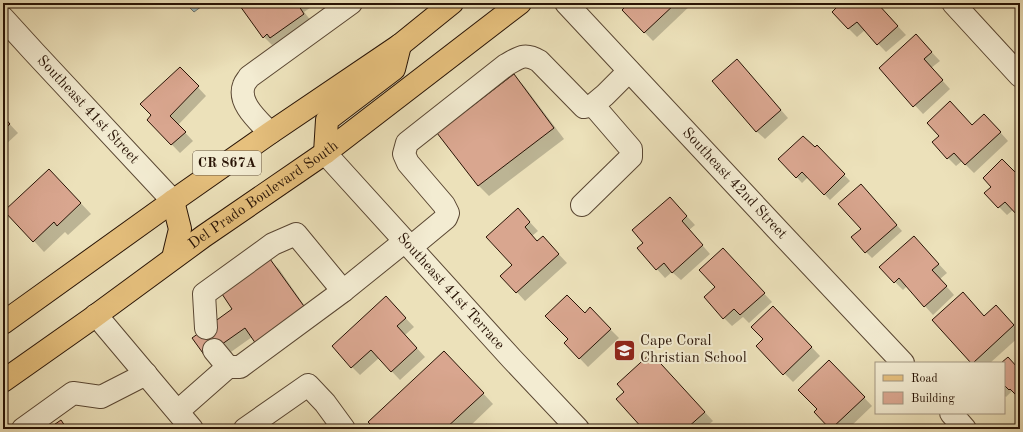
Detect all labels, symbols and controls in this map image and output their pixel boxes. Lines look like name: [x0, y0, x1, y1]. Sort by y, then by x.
street label: Southeast 41st Street: [34, 53, 142, 167]
street label: Southeast 42nd Street: [679, 125, 790, 242]
street label: Del Prado Boulevard South: [186, 138, 341, 252]
road number: CR 867A: [193, 151, 261, 175]
street label: Southeast 41st Terrace: [394, 230, 507, 353]
place label: Cape Coral Christian School: [640, 334, 747, 366]
school or university icon: Cape Coral Christian School: [611, 337, 637, 363]
legend: [875, 362, 1005, 414]
text: Road: [911, 373, 938, 385]
text: Building: [911, 393, 955, 405]

